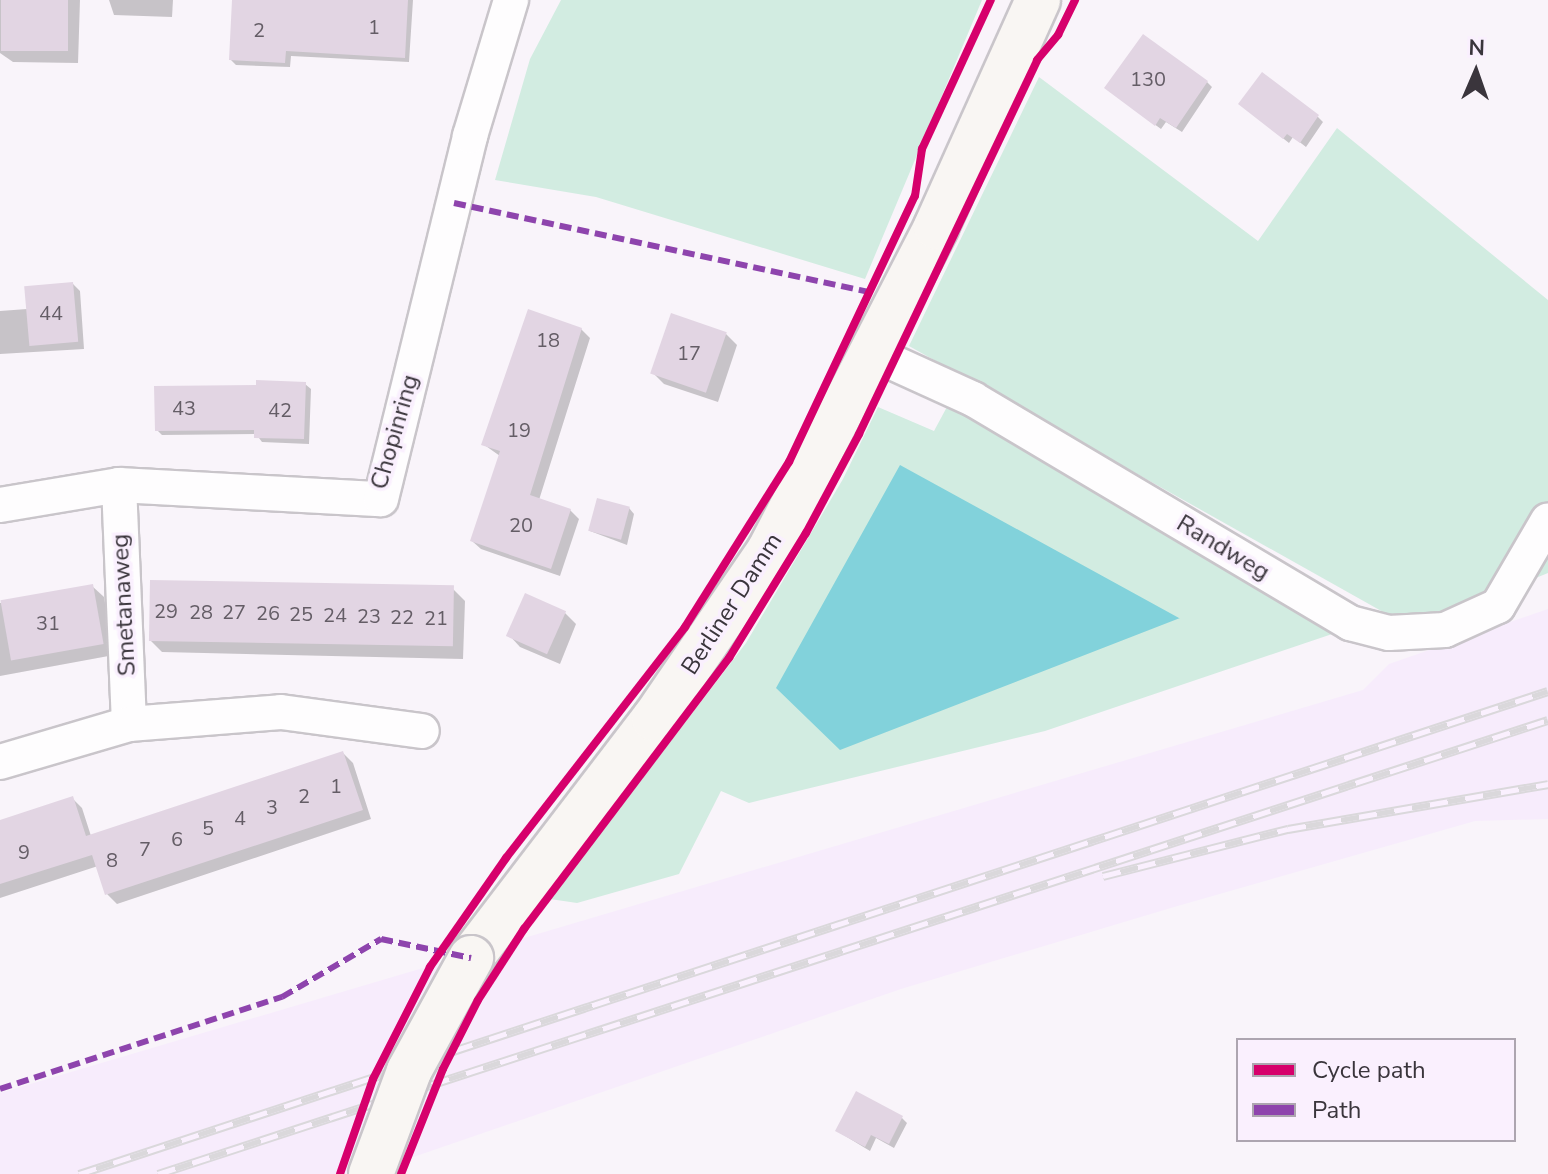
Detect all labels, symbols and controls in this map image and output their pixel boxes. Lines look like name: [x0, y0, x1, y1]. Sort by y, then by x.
house number: 1: [368, 15, 380, 39]
house number: 2: [253, 18, 265, 42]
north arrow: [1436, 32, 1516, 112]
text: N: [1468, 33, 1486, 63]
house number: 130: [1130, 67, 1166, 91]
house number: 44: [39, 301, 63, 325]
house number: 18: [536, 328, 560, 352]
house number: 17: [677, 341, 701, 365]
street label: Chopinring: [365, 371, 425, 493]
house number: 43: [172, 396, 196, 420]
house number: 42: [268, 398, 292, 422]
house number: 19: [507, 418, 531, 442]
street label: Randweg: [1171, 509, 1275, 587]
house number: 20: [509, 513, 533, 537]
street label: Berliner Damm: [676, 528, 788, 680]
street label: Smetanaweg: [106, 533, 142, 677]
house number: 29: [154, 599, 178, 623]
house number: 28: [189, 600, 213, 624]
house number: 27: [222, 600, 246, 624]
house number: 26: [256, 601, 280, 625]
house number: 25: [289, 602, 313, 626]
house number: 24: [323, 603, 347, 627]
house number: 23: [357, 604, 381, 628]
house number: 22: [390, 605, 414, 629]
house number: 21: [424, 606, 448, 630]
house number: 31: [36, 611, 60, 635]
house number: 1: [330, 774, 342, 798]
house number: 2: [298, 784, 310, 808]
house number: 3: [266, 795, 278, 819]
house number: 4: [234, 806, 246, 830]
house number: 5: [202, 816, 214, 840]
house number: 6: [171, 827, 183, 851]
house number: 7: [139, 837, 151, 861]
house number: 9: [18, 840, 30, 864]
house number: 8: [106, 848, 118, 872]
legend: [1236, 1038, 1516, 1142]
text: Cycle path: [1312, 1054, 1426, 1086]
text: Path: [1312, 1094, 1361, 1126]

